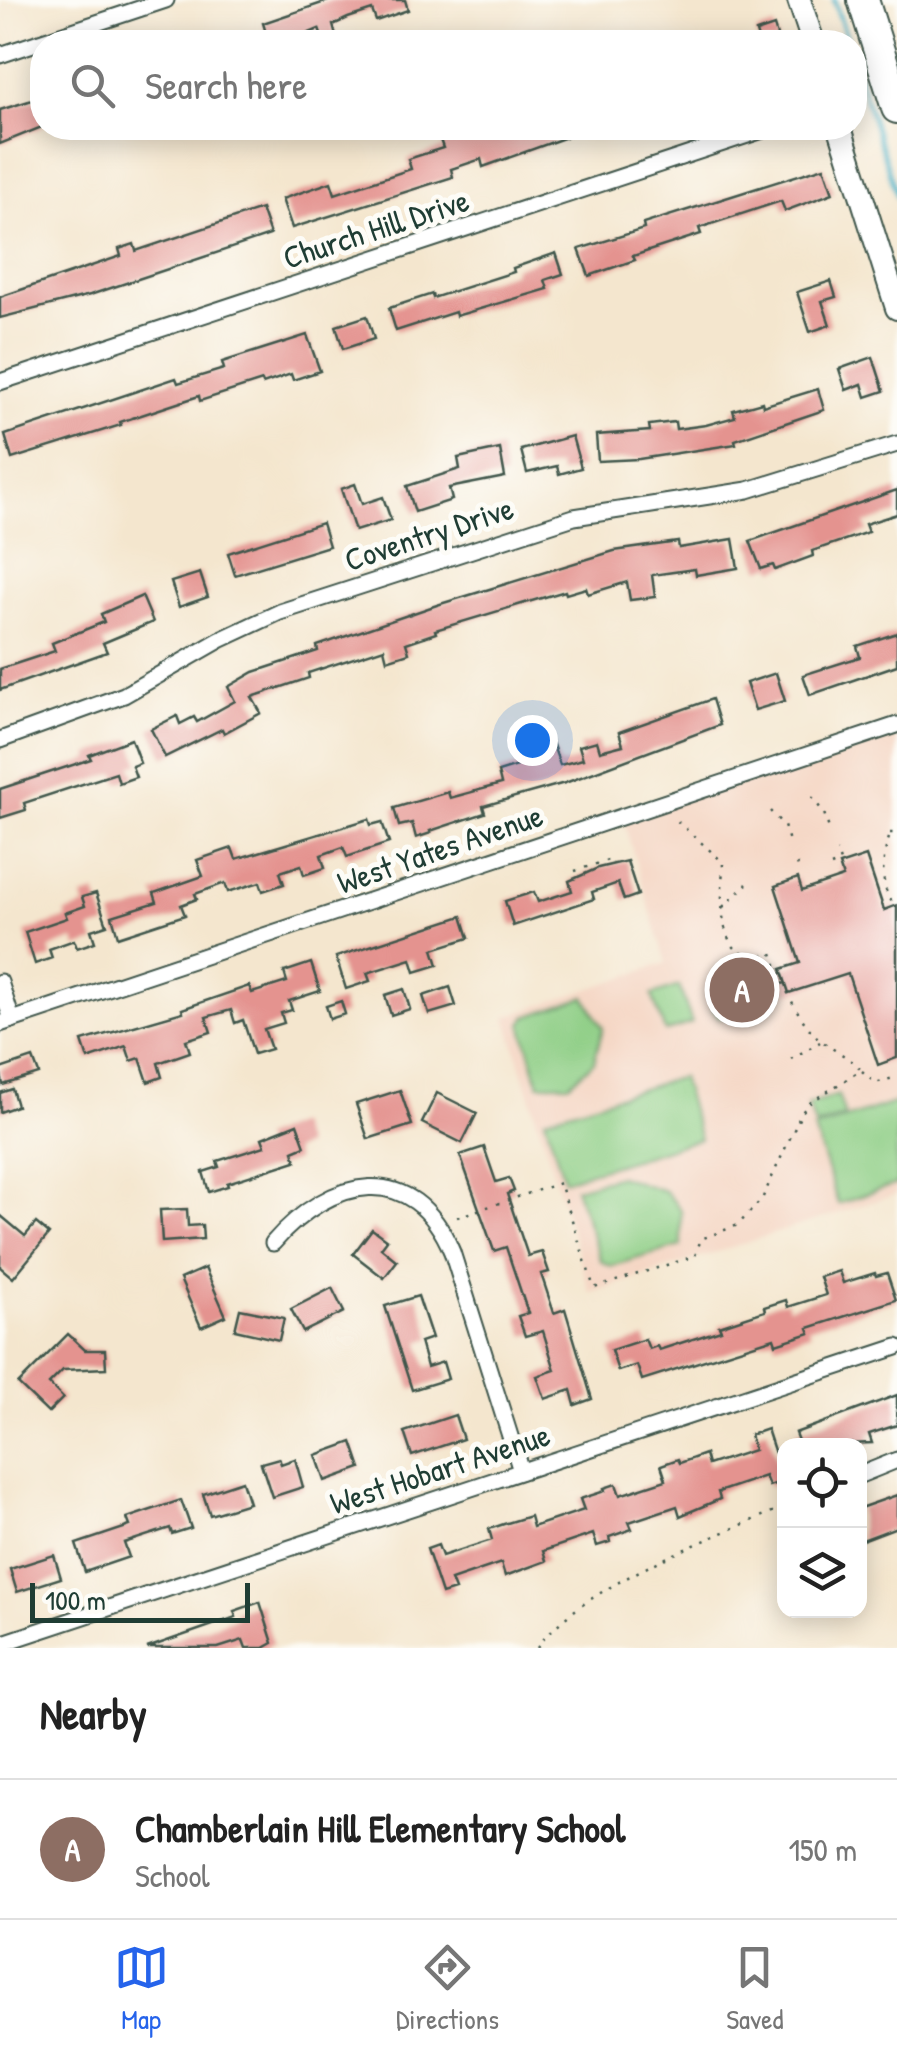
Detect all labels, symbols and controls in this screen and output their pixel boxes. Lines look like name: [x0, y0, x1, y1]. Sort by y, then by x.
search box: [30, 30, 867, 140]
icon: search: [65, 58, 120, 113]
text: Search here: [145, 59, 307, 111]
street label: Church Hill Drive: [277, 178, 474, 279]
street label: Coventry Drive: [339, 486, 519, 581]
your location: [507, 715, 558, 766]
street label: West Yates Avenue: [331, 793, 548, 904]
pin: A: [710, 952, 774, 1028]
street label: West Hobart Avenue: [325, 1413, 555, 1524]
map controls: [777, 1438, 867, 1618]
button: locate: [777, 1438, 867, 1528]
button: layers: [777, 1528, 867, 1618]
scale bar: [30, 1578, 250, 1622]
text: 100 m: [45, 1581, 106, 1619]
text: Nearby: [40, 1685, 147, 1742]
text: Chamberlain Hill Elementary School: [135, 1802, 625, 1854]
text: A: [65, 1828, 80, 1871]
text: 150 m: [788, 1828, 857, 1871]
text: School: [135, 1854, 210, 1897]
tab: Map: [114, 1940, 169, 2038]
tab: Directions: [396, 1940, 499, 2038]
tab: Saved: [726, 1940, 783, 2038]

